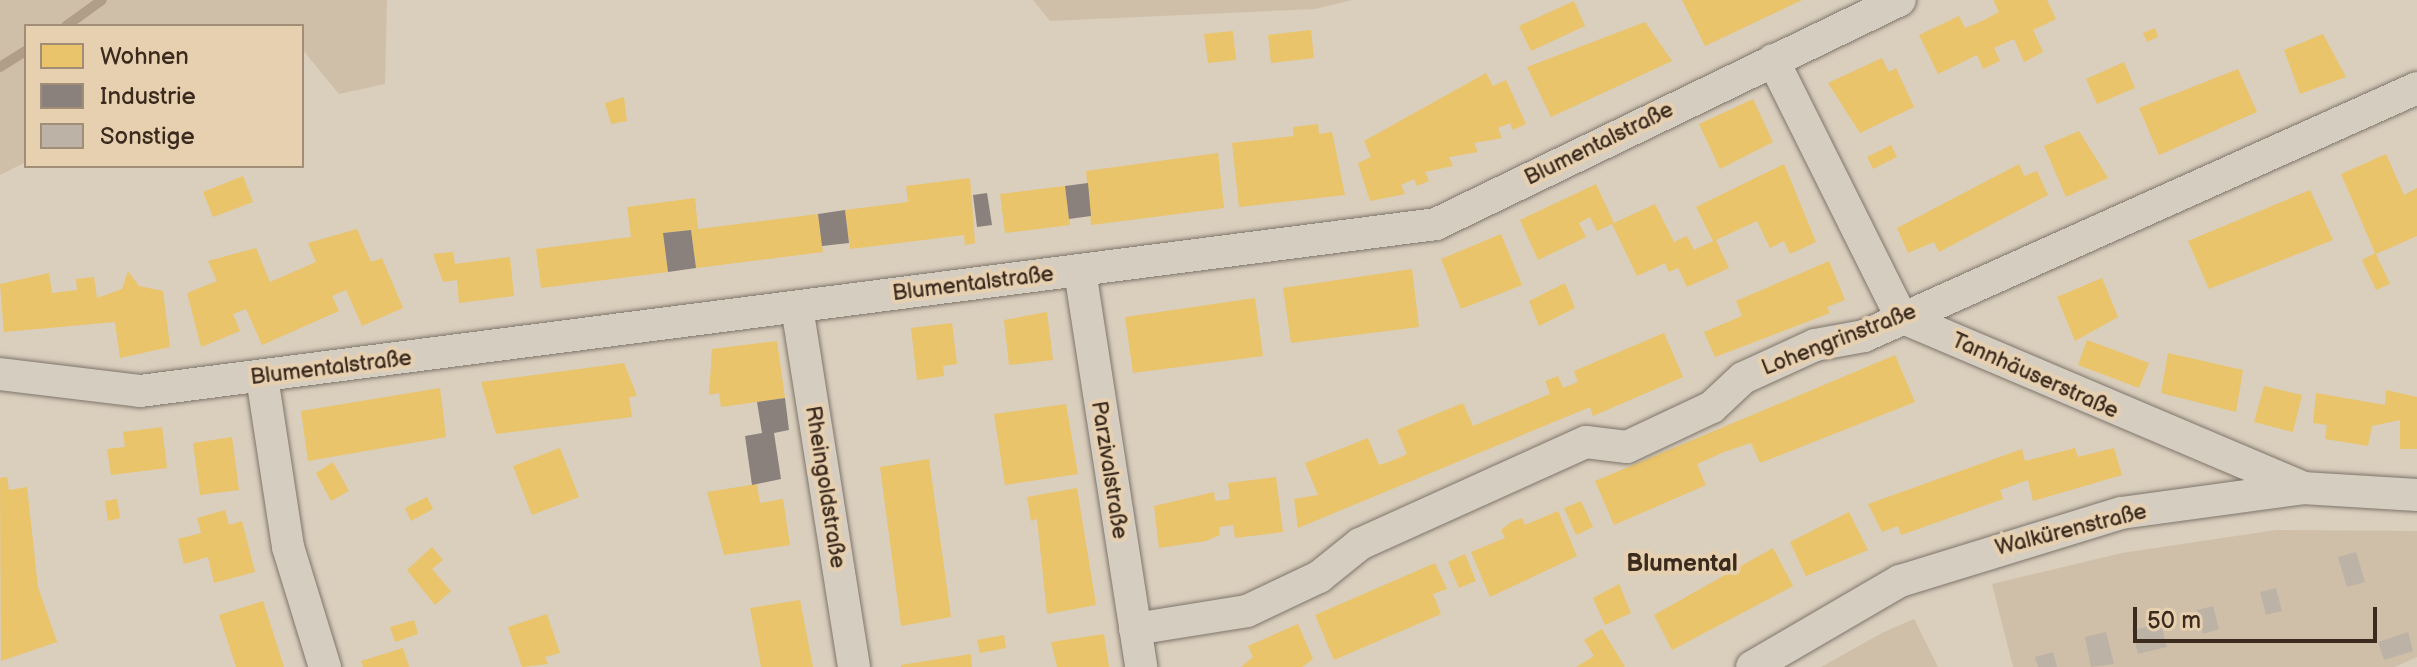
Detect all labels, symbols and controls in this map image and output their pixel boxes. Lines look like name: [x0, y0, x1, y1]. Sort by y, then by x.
legend: [24, 24, 304, 168]
text: Wohnen: [100, 42, 189, 71]
text: Industrie: [100, 82, 196, 111]
street label: Blumentalstraße: [1520, 97, 1678, 191]
text: Sonstige: [100, 122, 195, 151]
street label: Blumentalstraße: [891, 261, 1055, 307]
street label: Lohengrinstraße: [1758, 298, 1920, 382]
street label: Tannhäuserstraße: [1947, 327, 2123, 425]
street label: Blumentalstraße: [249, 345, 413, 391]
street label: Parzivalstraße: [1085, 399, 1133, 541]
street label: Rheingoldstraße: [799, 404, 851, 570]
street label: Walkürenstraße: [1993, 498, 2149, 562]
district label: Blumental: [1626, 550, 1738, 578]
scale bar: [2137, 591, 2381, 641]
text: 50 m: [2147, 606, 2201, 635]

